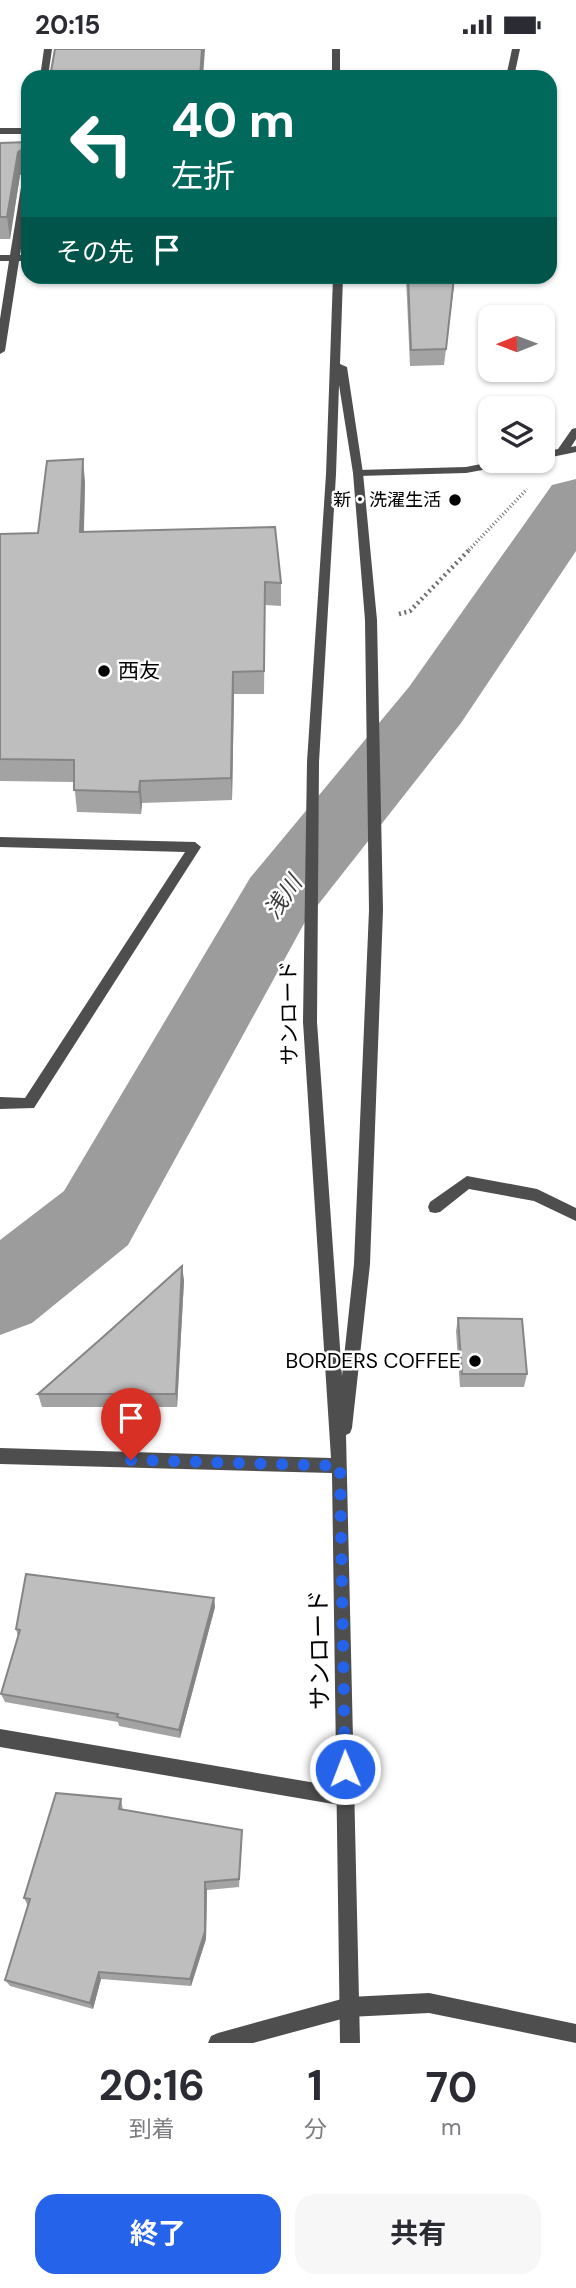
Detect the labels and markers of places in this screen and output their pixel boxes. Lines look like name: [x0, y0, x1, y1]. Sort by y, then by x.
place label: 新・洗濯生活: [333, 488, 441, 512]
marker: 新・洗濯生活: [447, 492, 463, 508]
place label: 西友: [118, 657, 160, 685]
marker: 西友: [96, 663, 112, 679]
place label: BORDERS COFFEE: [286, 1347, 461, 1375]
marker: BORDERS COFFEE: [467, 1353, 483, 1369]
pin: [101, 1388, 161, 1460]

